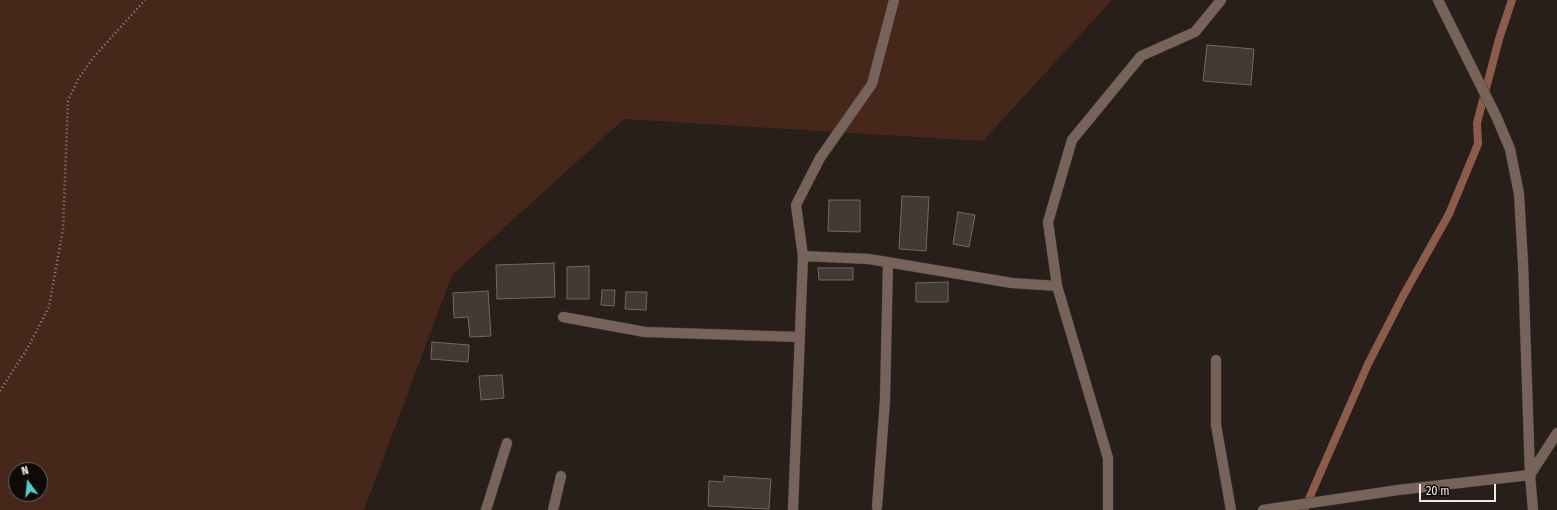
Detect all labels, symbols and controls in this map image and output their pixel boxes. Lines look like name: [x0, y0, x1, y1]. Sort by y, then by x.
north arrow: [8, 462, 48, 502]
text: N: [20, 464, 30, 478]
scale bar: [1421, 476, 1498, 502]
text: 20 m: [1426, 484, 1450, 498]

